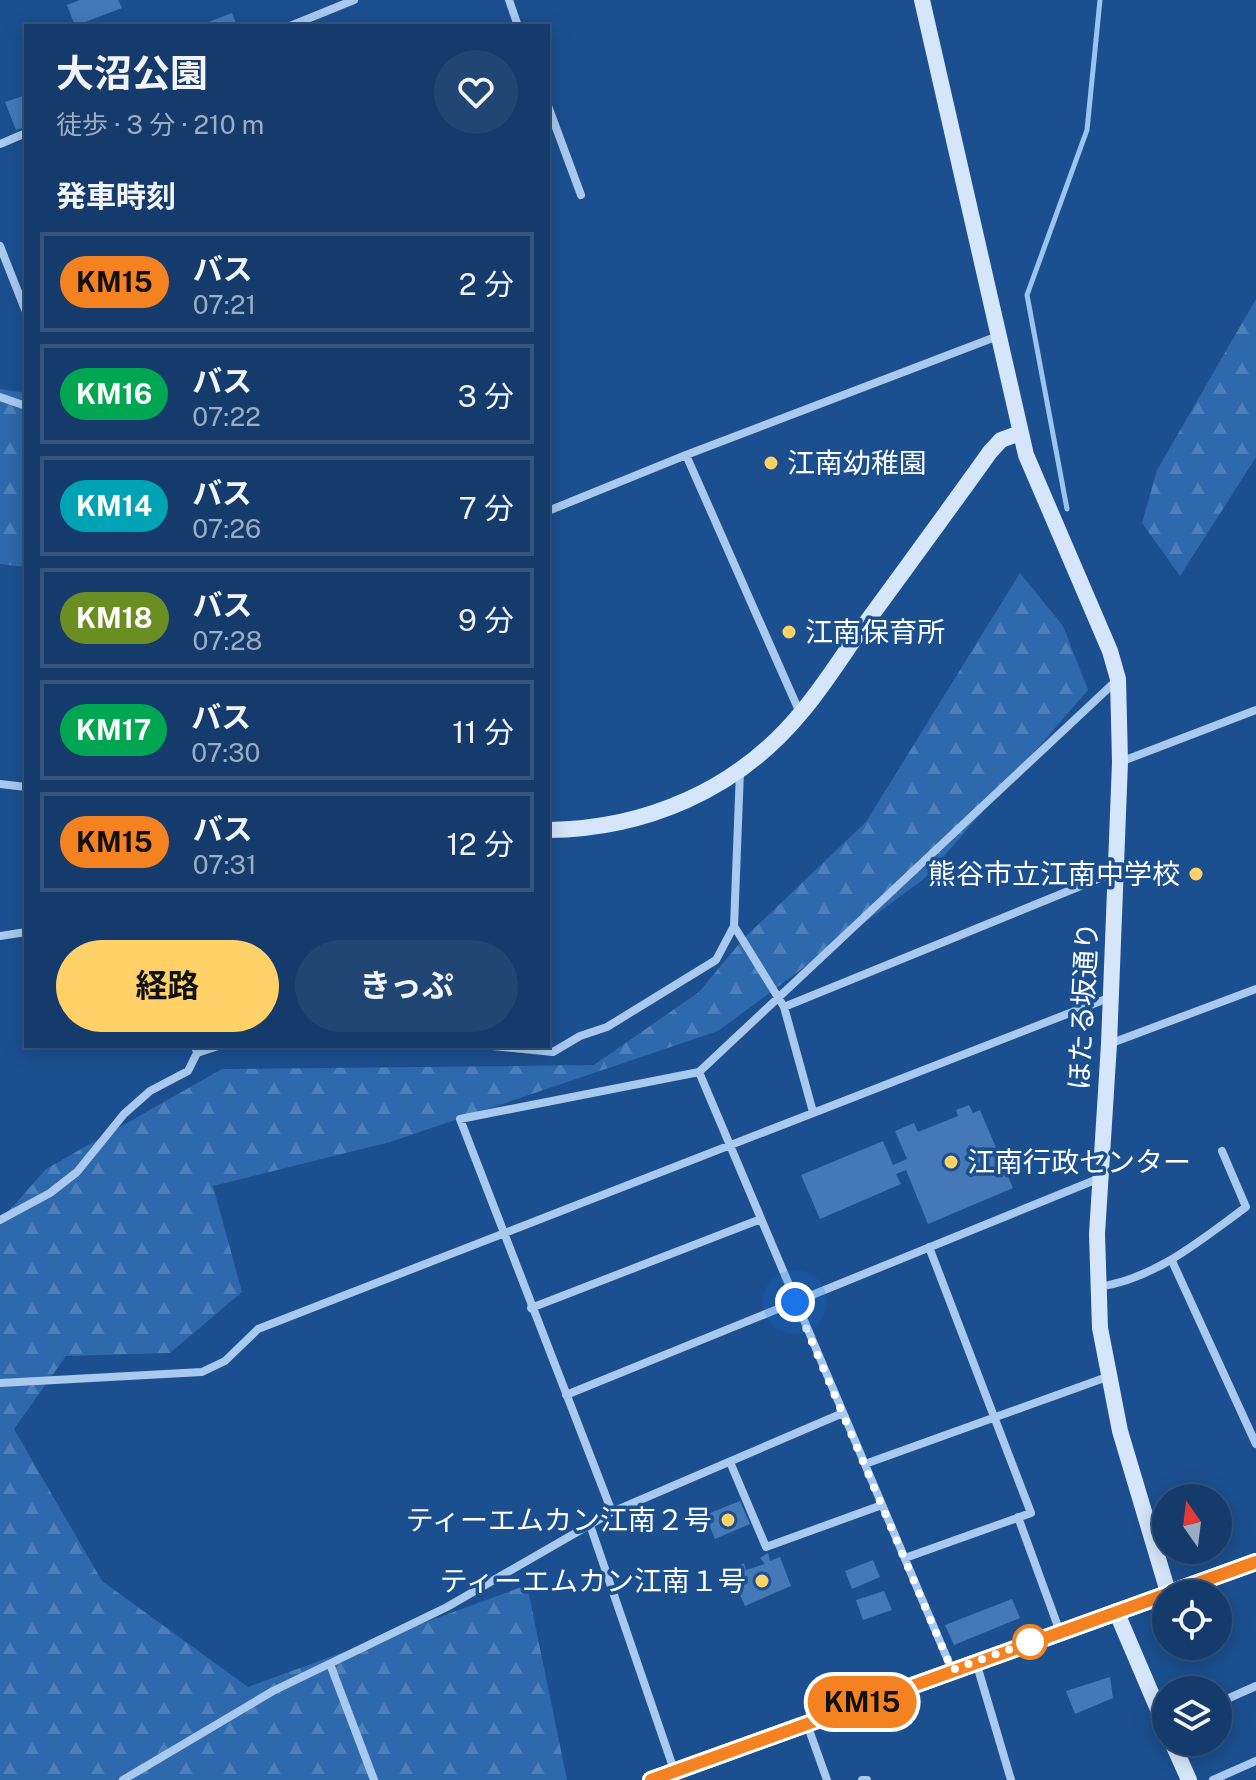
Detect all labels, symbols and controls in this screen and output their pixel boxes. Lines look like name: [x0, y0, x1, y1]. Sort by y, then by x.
button: heart: [434, 50, 518, 134]
text: 大沼公園: [56, 51, 208, 96]
text: 徒歩 · 3 分 · 210 m: [56, 109, 264, 140]
text: 発車時刻: [56, 178, 176, 214]
text: バス: [193, 251, 253, 287]
text: KM15: [76, 265, 153, 298]
text: 2 分: [459, 266, 514, 302]
text: 07:21: [193, 289, 256, 320]
text: バス: [192, 363, 252, 399]
text: KM16: [76, 377, 152, 410]
text: 3 分: [458, 378, 514, 414]
text: 07:22: [192, 401, 261, 432]
place label: 江南幼稚園: [787, 446, 927, 479]
marker: 江南幼稚園: [762, 454, 780, 472]
text: バス: [192, 475, 252, 511]
text: KM14: [76, 489, 152, 522]
text: 7 分: [459, 490, 514, 526]
text: 07:26: [192, 513, 261, 544]
text: バス: [193, 587, 253, 623]
text: KM18: [76, 601, 153, 634]
text: 9 分: [458, 602, 514, 638]
place label: 江南保育所: [805, 615, 945, 648]
marker: 江南保育所: [780, 623, 798, 641]
text: 07:28: [193, 625, 262, 656]
text: バス: [191, 699, 251, 735]
text: KM17: [76, 713, 151, 746]
text: 11 分: [452, 714, 514, 750]
text: 07:30: [191, 737, 260, 768]
text: バス: [193, 811, 253, 847]
text: KM15: [76, 825, 153, 858]
text: 12 分: [447, 826, 514, 862]
text: 07:31: [193, 849, 257, 880]
place label: 熊谷市立江南中学校: [928, 857, 1180, 890]
marker: 熊谷市立江南中学校: [1187, 865, 1205, 883]
street label: ほたる坂通り: [1062, 921, 1103, 1091]
button: 経路: [56, 940, 279, 1032]
button: きっぷ: [295, 940, 518, 1032]
place label: 江南行政センター: [967, 1145, 1191, 1178]
marker: 江南行政センター: [942, 1153, 960, 1171]
your location: [775, 1282, 815, 1322]
north arrow: [1152, 1484, 1232, 1564]
map controls: [1152, 1484, 1232, 1756]
place label: ティーエムカン江南２号: [406, 1503, 712, 1536]
marker: ティーエムカン江南２号: [719, 1511, 737, 1529]
place label: ティーエムカン江南１号: [440, 1564, 746, 1597]
marker: ティーエムカン江南１号: [753, 1572, 771, 1590]
button: locate: [1152, 1580, 1232, 1660]
unlabelled marker: [1013, 1625, 1047, 1659]
line badge: KM15: [806, 1676, 918, 1728]
button: layers: [1152, 1676, 1232, 1756]
text: KM15: [824, 1685, 900, 1718]

